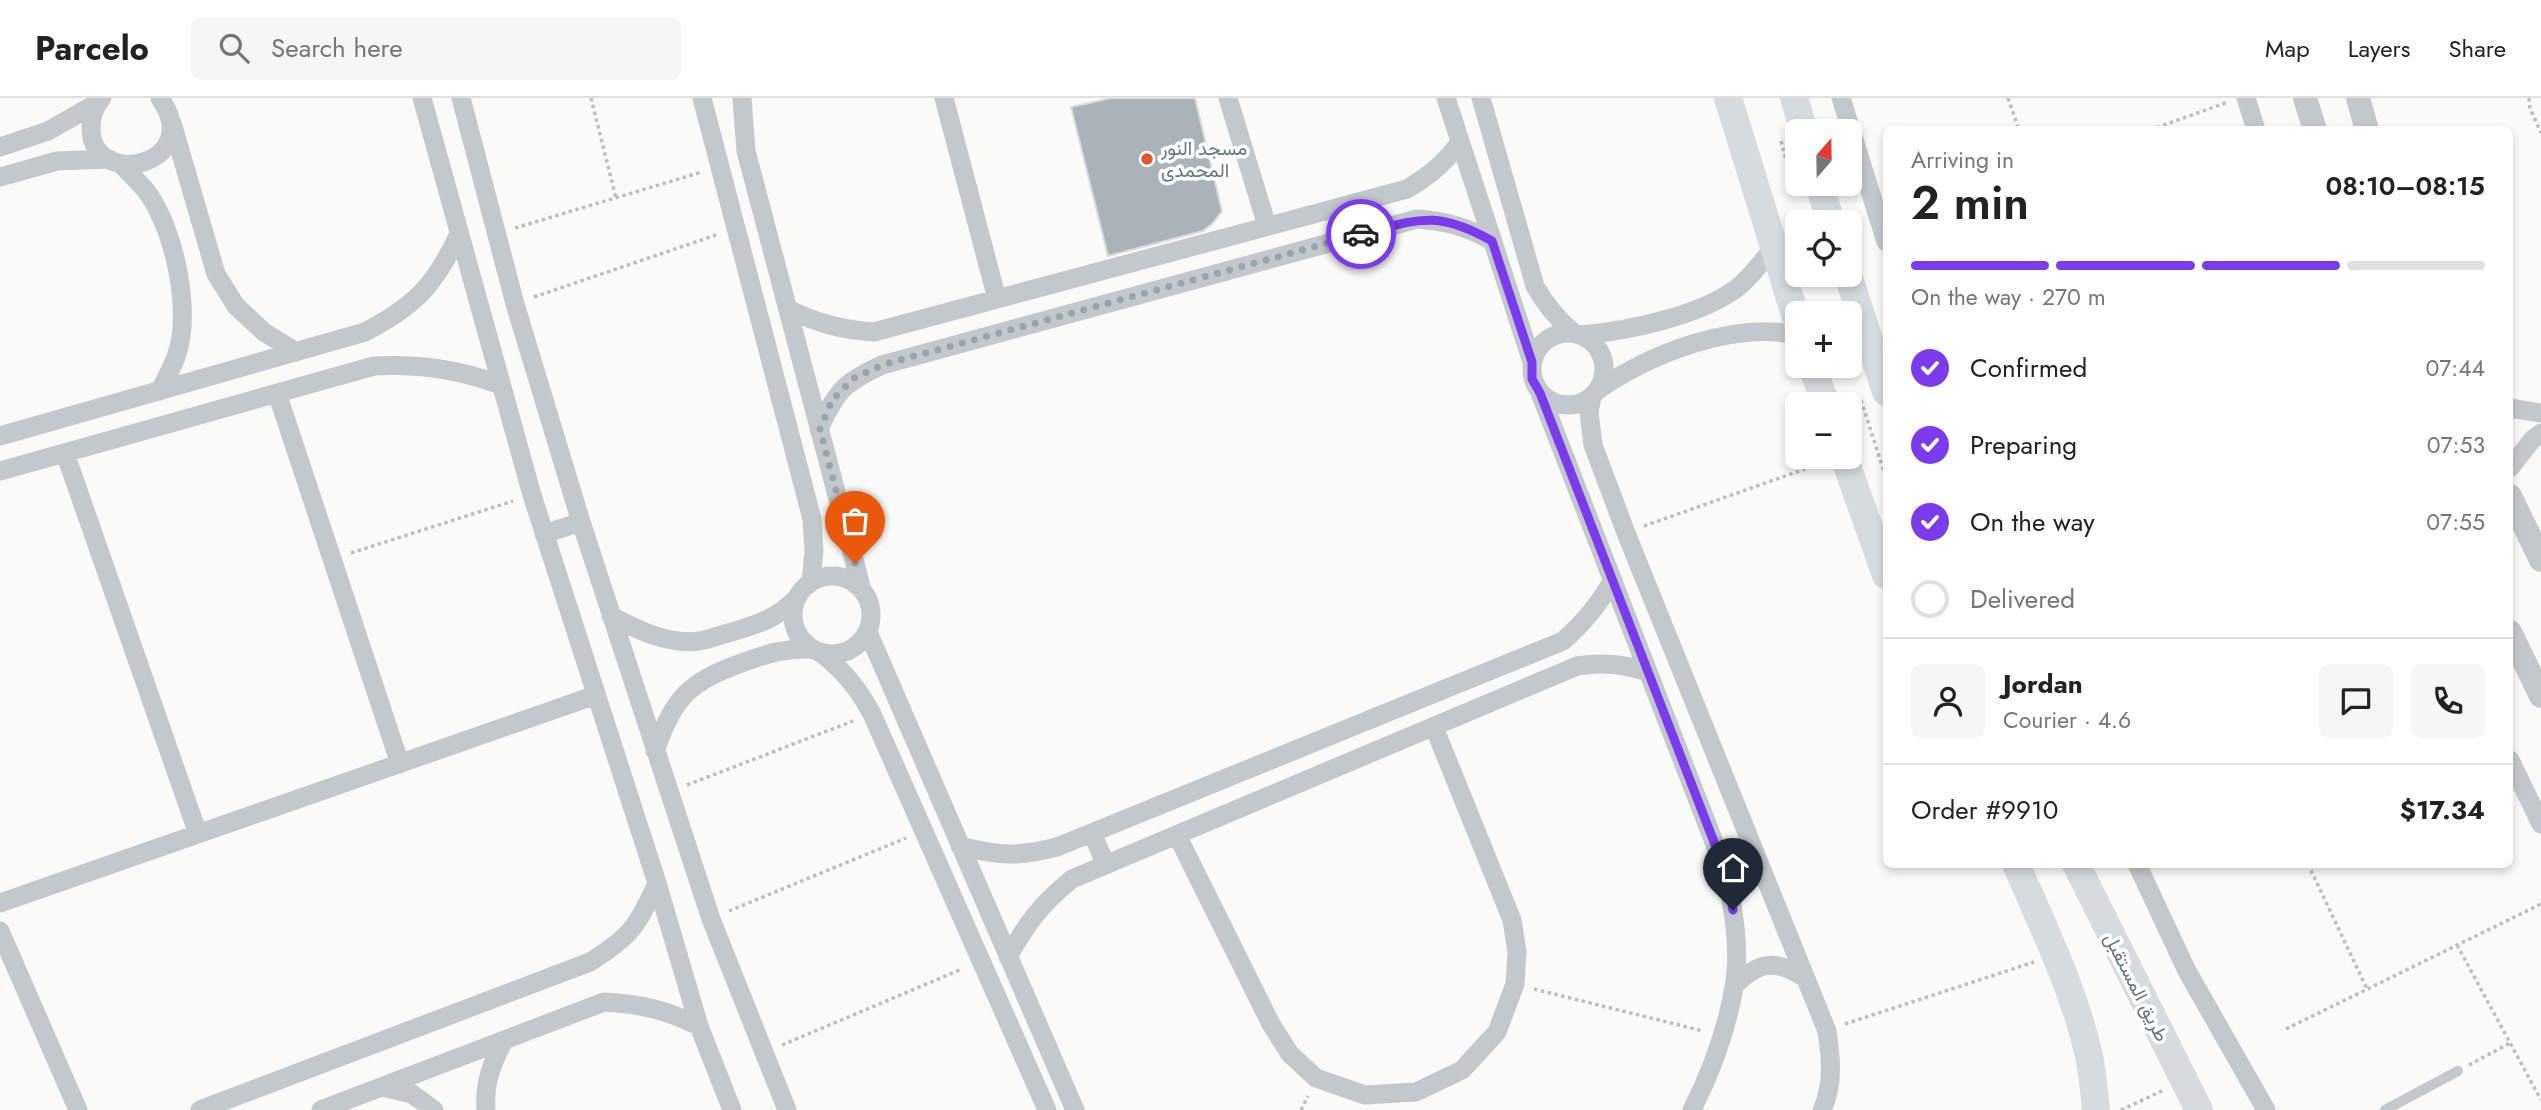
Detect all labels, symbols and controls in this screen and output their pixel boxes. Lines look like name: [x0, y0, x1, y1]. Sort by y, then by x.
search box: [191, 17, 681, 80]
text: Parcelo: [35, 25, 149, 72]
icon: search: [215, 29, 253, 67]
text: Search here: [271, 29, 403, 67]
text: Map: [2265, 31, 2310, 66]
text: Layers: [2348, 31, 2410, 66]
text: Share: [2448, 31, 2506, 66]
north arrow: [1785, 119, 1862, 196]
map controls: [1785, 119, 1862, 469]
place label: مسجد النور المحمدى: [1160, 135, 1247, 184]
text: Arriving in: [1911, 143, 2014, 177]
marker: مسجد النور المحمدى: [1139, 151, 1155, 167]
text: 08:10–08:15: [2325, 167, 2485, 205]
text: 2 min: [1911, 170, 2029, 236]
courier: [1326, 199, 1396, 269]
button: locate: [1785, 210, 1862, 287]
icon: car: [1342, 215, 1380, 253]
text: On the way · 270 m: [1911, 280, 2106, 314]
button: +: [1785, 301, 1862, 378]
icon: check: [1911, 349, 1949, 387]
text: Confirmed: [1970, 349, 2087, 387]
text: 07:44: [2425, 351, 2485, 385]
button: −: [1785, 392, 1862, 469]
icon: check: [1911, 426, 1949, 464]
text: Preparing: [1970, 426, 2077, 464]
text: 07:53: [2427, 428, 2485, 462]
pin: [825, 491, 885, 563]
icon: bag: [836, 502, 874, 540]
icon: check: [1911, 503, 1949, 541]
text: On the way: [1970, 503, 2095, 541]
text: 07:55: [2426, 505, 2485, 539]
text: Delivered: [1970, 580, 2075, 618]
button: person: [1911, 664, 1985, 738]
button: chat: [2319, 664, 2393, 738]
button: phone: [2411, 664, 2485, 738]
text: Jordan: [2003, 665, 2083, 703]
text: Courier · 4.6: [2003, 703, 2131, 737]
text: Order #9910: [1911, 791, 2058, 829]
text: $17.34: [2400, 791, 2485, 829]
pin: [1703, 838, 1763, 910]
icon: home: [1714, 849, 1752, 887]
street label: طريق المستقبل: [2098, 928, 2176, 1046]

